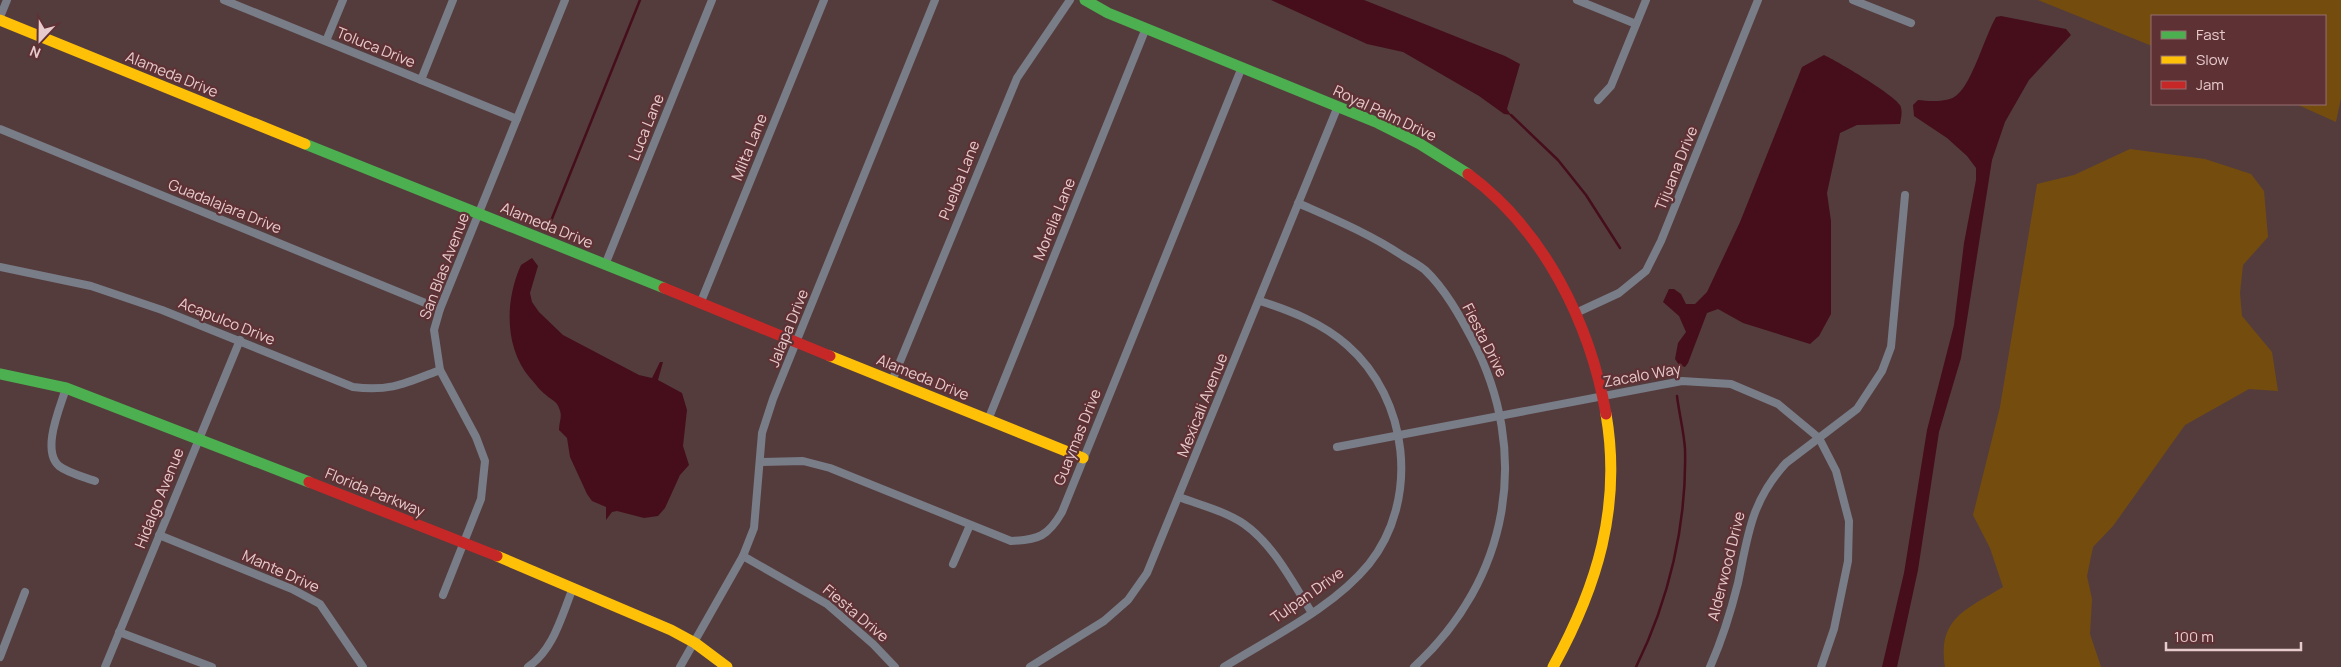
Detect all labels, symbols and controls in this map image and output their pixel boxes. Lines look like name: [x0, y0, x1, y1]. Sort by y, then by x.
north arrow: [15, 15, 65, 65]
legend: [2151, 15, 2326, 105]
street label: Toluca Drive: [333, 22, 419, 72]
text: Fast: [2196, 24, 2225, 45]
text: N: [27, 42, 43, 63]
street label: Alameda Drive: [123, 46, 222, 102]
text: Slow: [2196, 49, 2229, 70]
text: Jam: [2196, 74, 2224, 95]
street label: Royal Palm Drive: [1330, 80, 1440, 146]
street label: Luca Lane: [623, 91, 669, 163]
street label: Milta Lane: [726, 110, 772, 184]
street label: Tijuana Drive: [1650, 123, 1702, 213]
street label: Puelba Lane: [934, 137, 985, 223]
street label: Guadalajara Drive: [165, 174, 285, 238]
street label: Morelia Lane: [1028, 174, 1080, 263]
street label: Alameda Drive: [498, 197, 597, 253]
street label: San Blas Avenue: [414, 209, 474, 322]
street label: Jalapa Drive: [763, 286, 813, 370]
street label: Acapulco Drive: [176, 292, 279, 350]
street label: Fiesta Drive: [1457, 300, 1513, 381]
street label: Alameda Drive: [874, 349, 973, 405]
street label: Mexicali Avenue: [1172, 350, 1233, 460]
street label: Zacalo Way: [1601, 358, 1683, 392]
street label: Guaymas Drive: [1048, 385, 1106, 488]
street label: Hidalgo Avenue: [129, 444, 189, 551]
street label: Florida Parkway: [322, 462, 428, 522]
street label: Alderwood Drive: [1702, 509, 1750, 623]
street label: Mante Drive: [239, 545, 323, 597]
street label: Tulpan Drive: [1266, 562, 1348, 628]
street label: Fiesta Drive: [819, 579, 894, 647]
scale bar: [2166, 620, 2301, 652]
text: 100 m: [2174, 626, 2214, 647]

